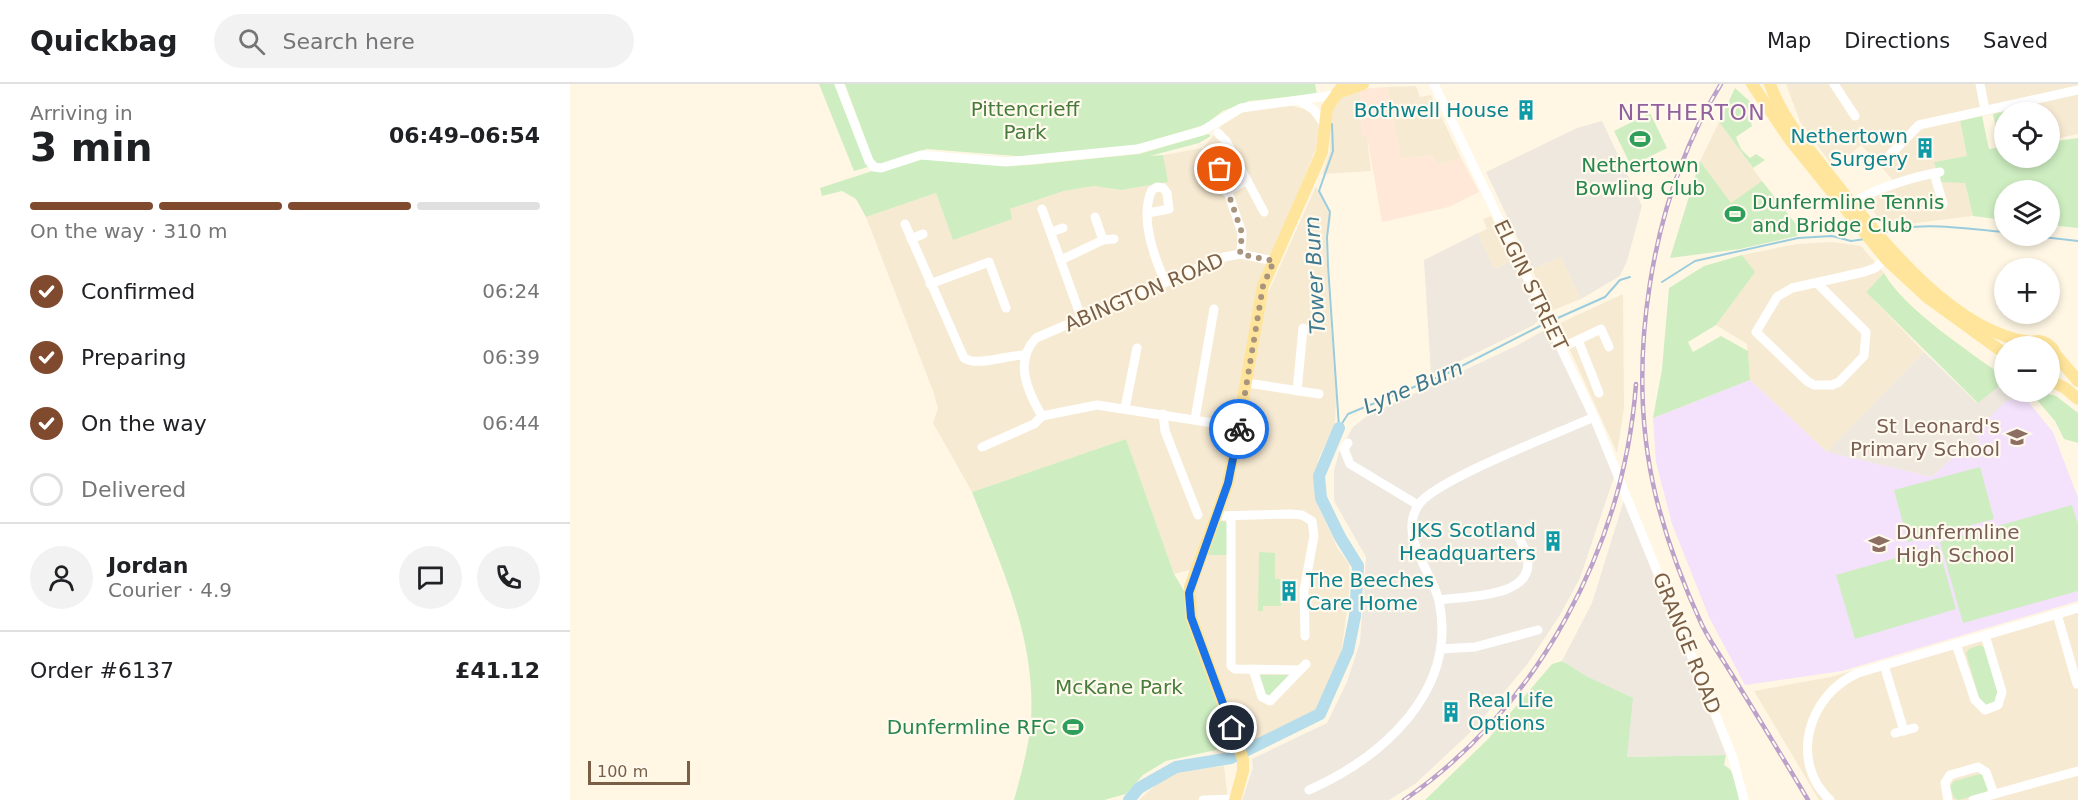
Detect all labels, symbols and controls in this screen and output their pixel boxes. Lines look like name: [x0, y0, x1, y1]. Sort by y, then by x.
search box: [214, 14, 634, 68]
text: Quickbag: [30, 25, 178, 58]
icon: search: [235, 25, 268, 58]
text: Search here: [283, 29, 415, 54]
text: Map: [1767, 29, 1811, 53]
text: Directions: [1844, 29, 1950, 53]
text: Saved: [1983, 29, 2048, 53]
park label: Pittencrieff Park: [971, 97, 1081, 144]
place label: Bothwell House: [1354, 98, 1509, 122]
building icon: Bothwell House: [1514, 98, 1538, 122]
district label: NETHERTON: [1618, 100, 1766, 125]
text: Arriving in: [30, 101, 133, 125]
map controls: [1994, 102, 2060, 402]
button: locate: [1994, 102, 2060, 168]
text: 06:49–06:54: [389, 123, 540, 148]
place label: Nethertown Surgery: [1791, 124, 1908, 171]
text: 3 min: [30, 125, 152, 170]
sports icon: Nethertown Bowling Club: [1628, 127, 1652, 151]
building icon: Nethertown Surgery: [1913, 136, 1937, 160]
pin: [1194, 143, 1245, 194]
icon: bag: [1203, 152, 1236, 185]
place label: Nethertown Bowling Club: [1575, 153, 1705, 200]
button: layers: [1994, 180, 2060, 246]
place label: Dunfermline Tennis and Bridge Club: [1752, 190, 1944, 237]
sports icon: Dunfermline Tennis and Bridge Club: [1723, 202, 1747, 226]
water label: Tower Burn: [1300, 215, 1330, 335]
street label: ELGIN STREET: [1489, 216, 1573, 355]
text: On the way · 310 m: [30, 219, 228, 243]
street label: ABINGTON ROAD: [1061, 248, 1227, 336]
button: +: [1994, 258, 2060, 324]
icon: check: [30, 275, 63, 308]
text: Confirmed: [81, 279, 195, 304]
text: 06:24: [482, 279, 540, 303]
button: −: [1994, 336, 2060, 402]
icon: check: [30, 341, 63, 374]
text: Preparing: [81, 345, 187, 370]
text: 06:39: [482, 345, 540, 369]
water label: Lyne Burn: [1360, 355, 1466, 419]
courier: [1209, 399, 1269, 459]
icon: check: [30, 407, 63, 440]
text: On the way: [81, 411, 207, 436]
text: 06:44: [482, 411, 540, 435]
icon: bike: [1223, 413, 1256, 446]
place label: St Leonard's Primary School: [1850, 414, 2000, 461]
school or university icon: St Leonard's Primary School: [2005, 425, 2029, 449]
text: Delivered: [81, 477, 186, 502]
place label: JKS Scotland Headquarters: [1399, 518, 1536, 565]
place label: Dunfermline High School: [1896, 520, 2020, 567]
building icon: JKS Scotland Headquarters: [1541, 529, 1565, 553]
school or university icon: Dunfermline High School: [1867, 532, 1891, 556]
button: person: [30, 546, 93, 609]
button: chat: [399, 546, 462, 609]
button: phone: [477, 546, 540, 609]
text: Jordan: [108, 553, 188, 578]
place label: The Beeches Care Home: [1305, 568, 1434, 615]
street label: GRANGE ROAD: [1648, 569, 1726, 717]
text: Courier · 4.9: [108, 578, 232, 602]
building icon: The Beeches Care Home: [1277, 579, 1301, 603]
text: Order #6137: [30, 658, 174, 683]
text: £41.12: [455, 658, 540, 683]
park label: McKane Park: [1055, 675, 1183, 699]
place label: Real Life Options: [1468, 688, 1554, 735]
building icon: Real Life Options: [1439, 700, 1463, 724]
pin: [1206, 702, 1257, 753]
icon: home: [1215, 711, 1248, 744]
place label: Dunfermline RFC: [887, 715, 1056, 739]
sports icon: Dunfermline RFC: [1061, 715, 1085, 739]
scale bar: [588, 758, 690, 786]
text: 100 m: [597, 762, 648, 781]

